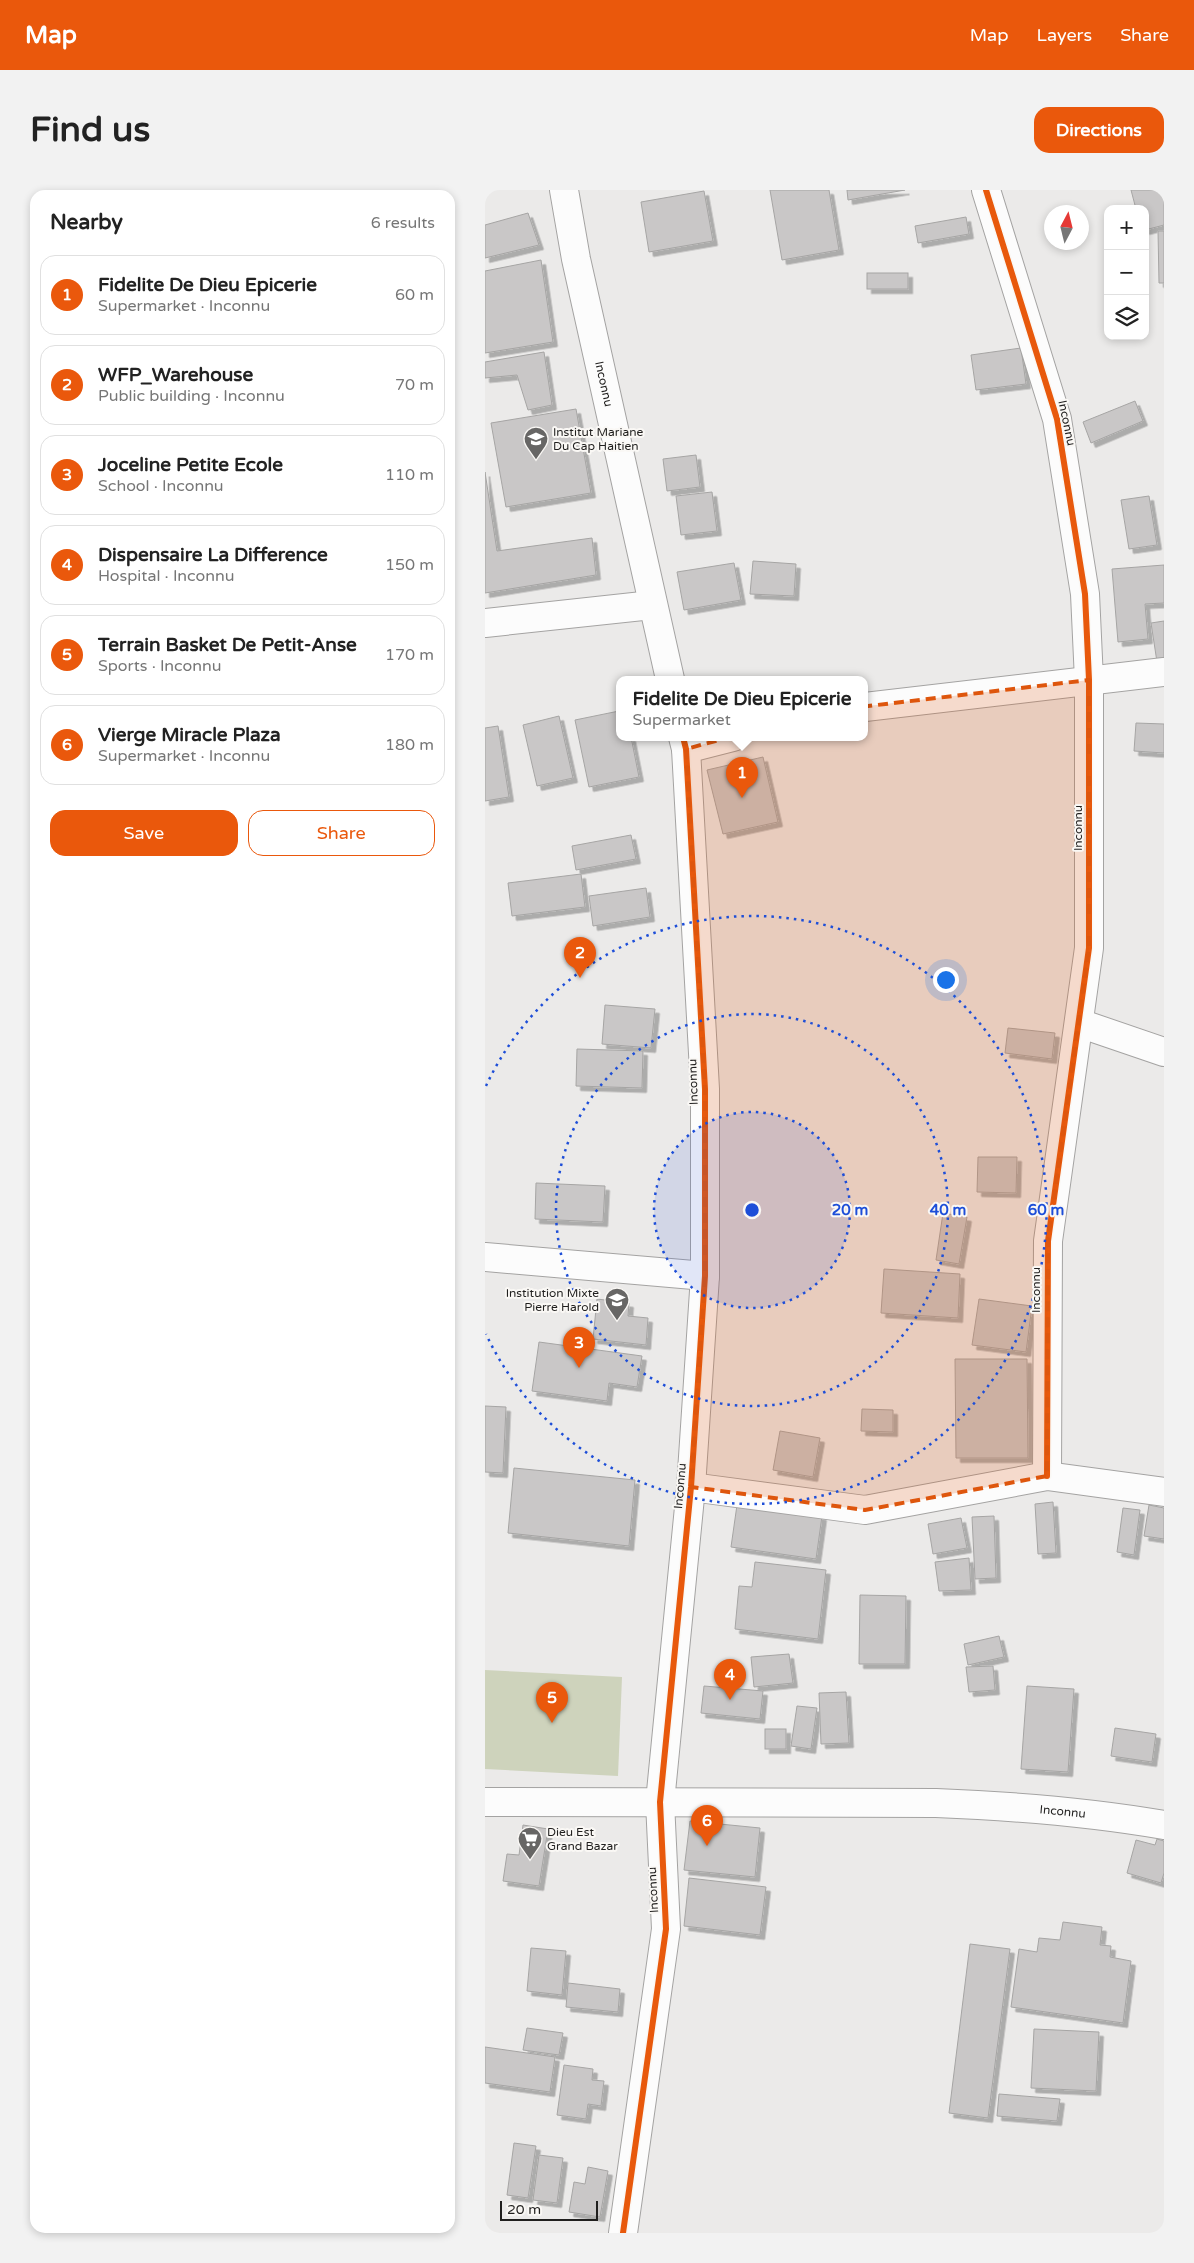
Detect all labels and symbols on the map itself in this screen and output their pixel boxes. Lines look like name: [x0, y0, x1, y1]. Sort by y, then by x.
north arrow: [1044, 205, 1089, 250]
street label: Inconnu: [592, 360, 616, 408]
street label: Inconnu: [1055, 399, 1079, 447]
place label: Institut Mariane Du Cap Haitien: [553, 425, 643, 453]
school or university icon: Institut Mariane Du Cap Haitien: [523, 426, 549, 460]
pin: 1: [726, 757, 758, 798]
street label: Inconnu: [1071, 805, 1085, 851]
pin: 2: [564, 937, 596, 978]
your location: [933, 967, 959, 993]
street label: Inconnu: [685, 1059, 701, 1105]
centre of rings: [743, 1201, 761, 1219]
text: 20 m: [832, 1201, 868, 1219]
text: 40 m: [930, 1201, 966, 1219]
text: 60 m: [1028, 1201, 1064, 1219]
street label: Inconnu: [1029, 1267, 1043, 1313]
place label: Institution Mixte Pierre Harold: [506, 1286, 599, 1314]
school or university icon: Institution Mixte Pierre Harold: [604, 1287, 630, 1321]
pin: 3: [563, 1327, 595, 1368]
street label: Inconnu: [671, 1462, 689, 1510]
pin: 4: [714, 1659, 746, 1700]
pin: 5: [536, 1682, 568, 1723]
street label: Inconnu: [1039, 1802, 1086, 1821]
pin: 6: [691, 1805, 723, 1846]
place label: Dieu Est Grand Bazar: [547, 1825, 618, 1853]
supermarket icon: Dieu Est Grand Bazar: [517, 1826, 543, 1860]
street label: Inconnu: [645, 1867, 661, 1913]
scale bar: [500, 2198, 597, 2221]

